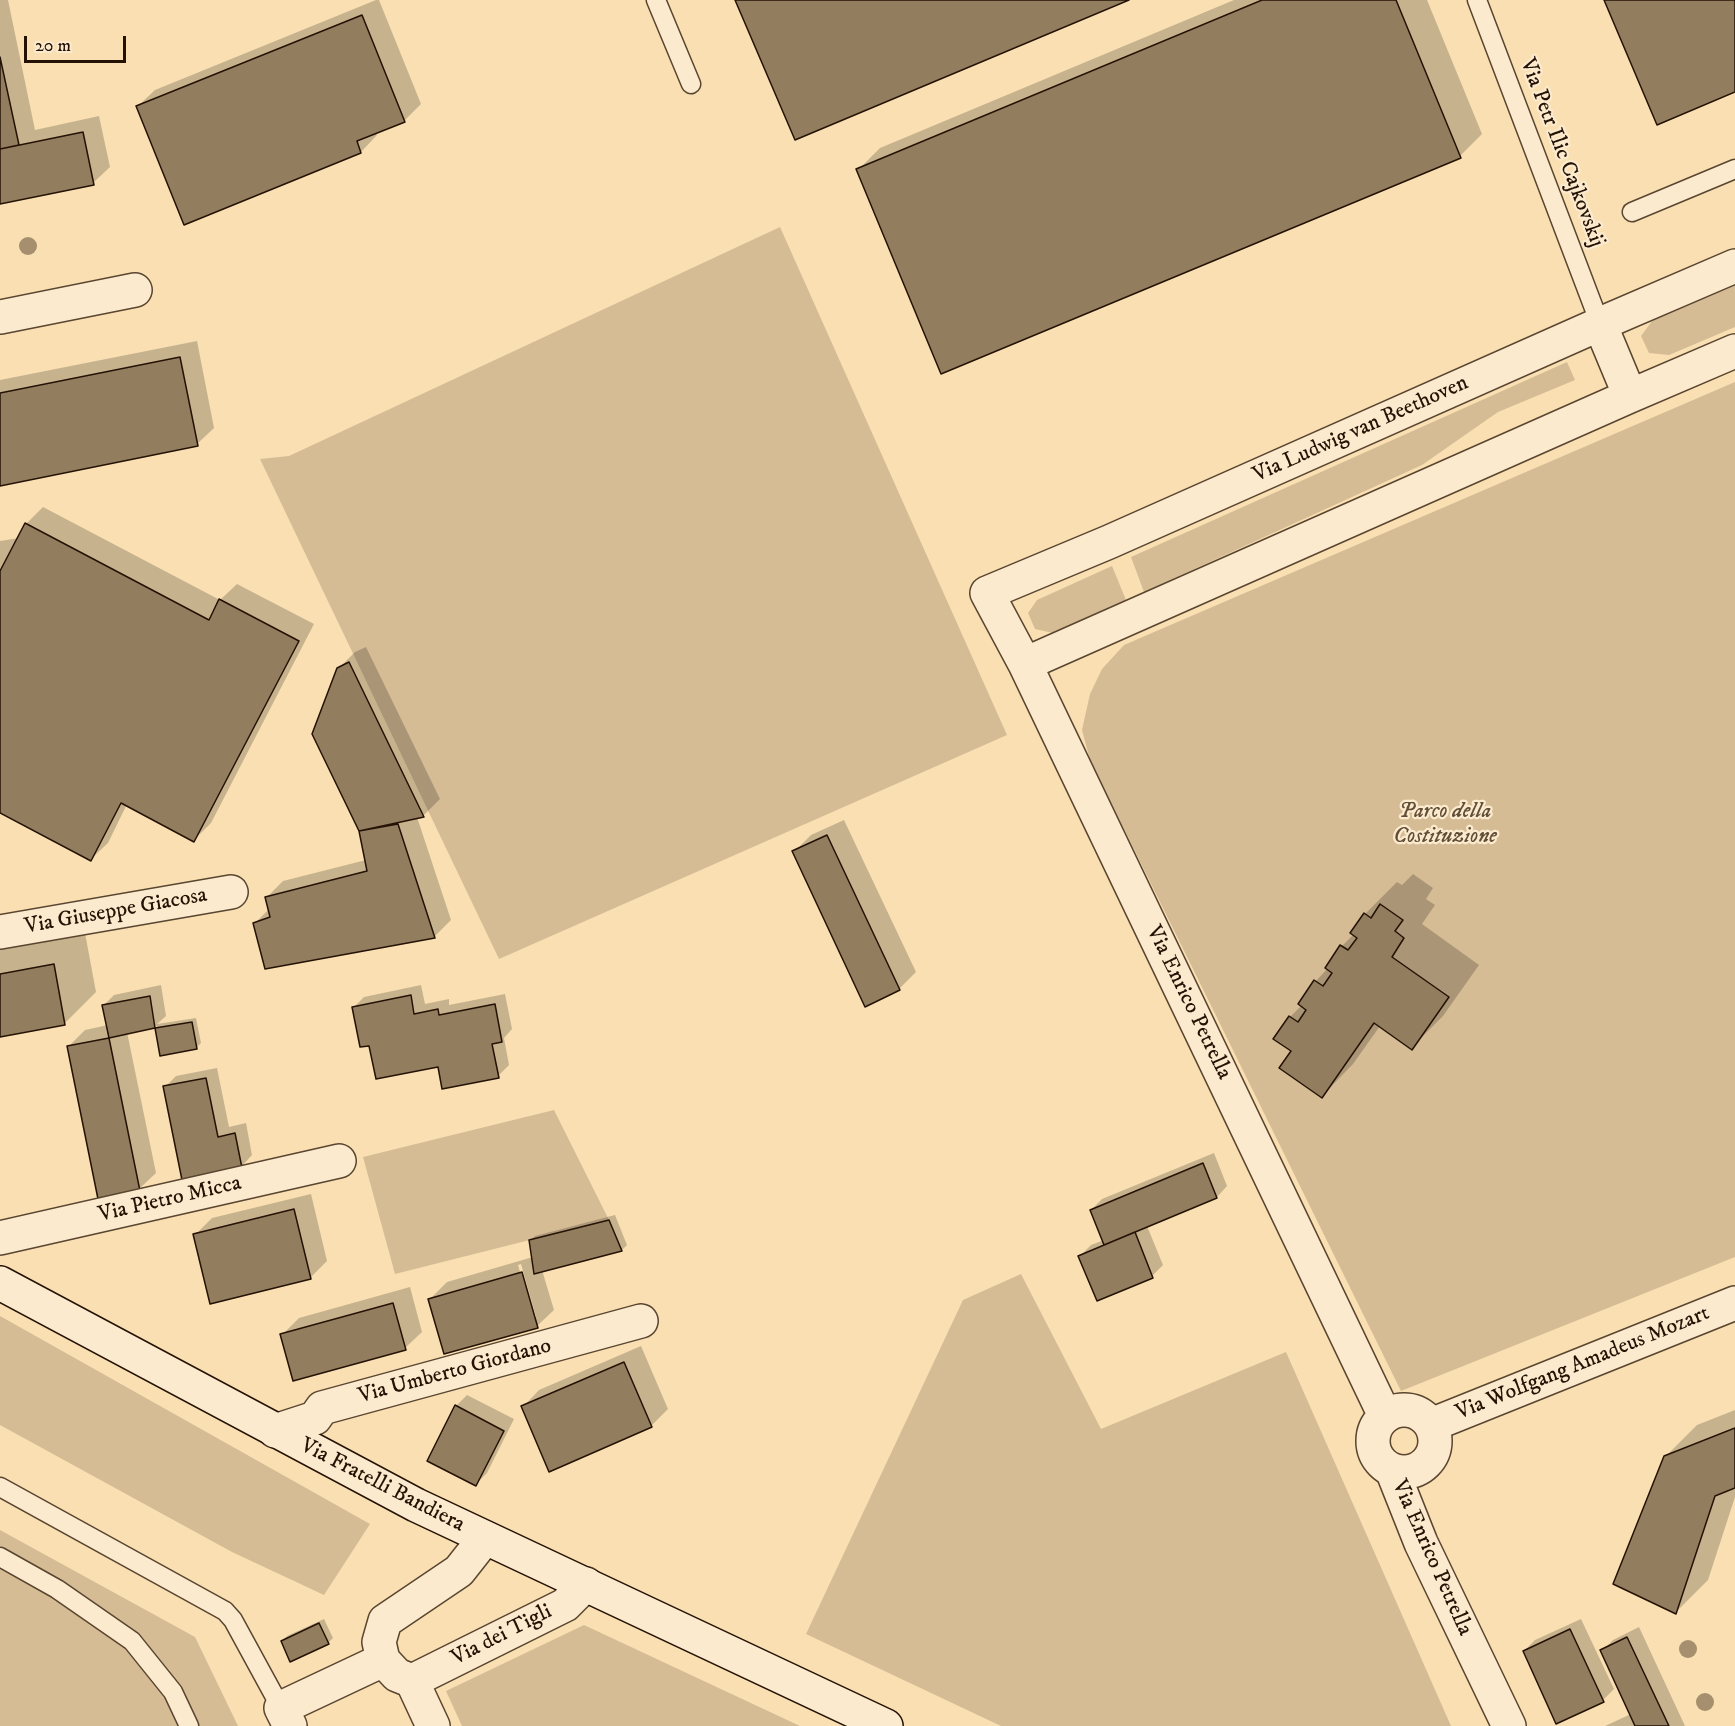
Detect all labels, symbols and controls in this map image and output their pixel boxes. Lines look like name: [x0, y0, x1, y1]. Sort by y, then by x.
scale bar: [27, 24, 129, 62]
text: 20 m: [35, 35, 71, 57]
street label: Via Petr Ilic Cajkovskij: [1513, 55, 1609, 251]
street label: Via Ludwig van Beethoven: [1249, 371, 1473, 489]
park label: Parco della Costituzione: [1393, 799, 1497, 850]
street label: Via Giuseppe Giacosa: [23, 883, 209, 941]
street label: Via Enrico Petrella: [1139, 922, 1237, 1084]
street label: Via Pietro Micca: [96, 1171, 244, 1229]
street label: Via Wolfgang Amadeus Mozart: [1452, 1301, 1714, 1427]
street label: Via Umberto Giordano: [356, 1334, 554, 1410]
street label: Via Fratelli Bandiera: [295, 1433, 469, 1539]
street label: Via Enrico Petrella: [1385, 1476, 1477, 1640]
street label: Via dei Tigli: [447, 1599, 557, 1673]

